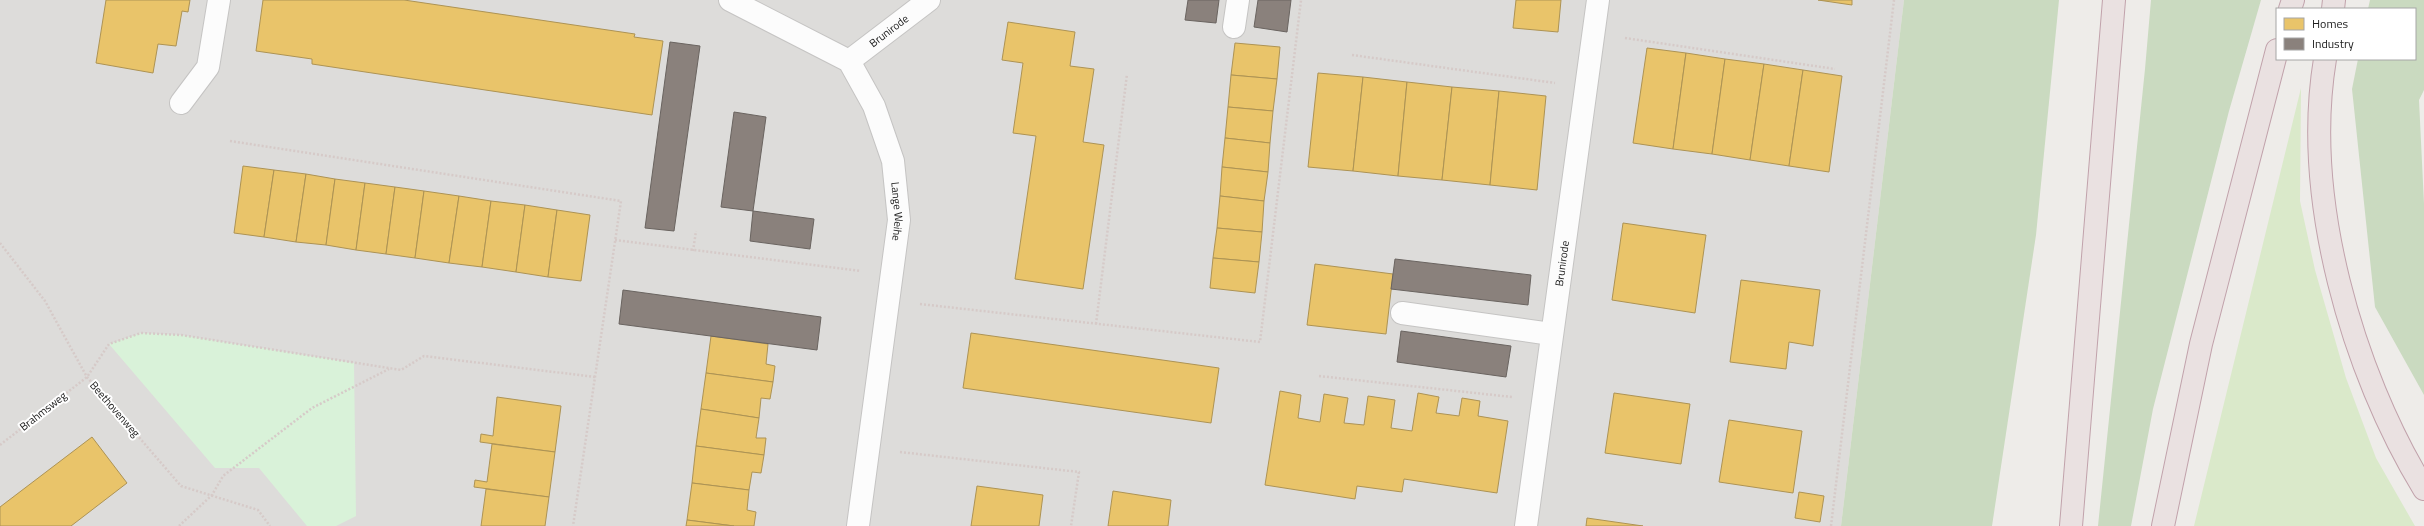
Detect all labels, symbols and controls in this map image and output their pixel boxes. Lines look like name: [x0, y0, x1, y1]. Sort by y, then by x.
legend: [2276, 8, 2416, 60]
street label: Brunirode: [866, 10, 912, 51]
text: Homes: [2312, 14, 2348, 33]
text: Industry: [2312, 34, 2354, 53]
street label: Lange Weihe: [887, 181, 907, 242]
street label: Brunirode: [1551, 239, 1573, 287]
street label: Beethovenweg: [86, 378, 144, 441]
street label: Brahmsweg: [16, 387, 70, 434]

